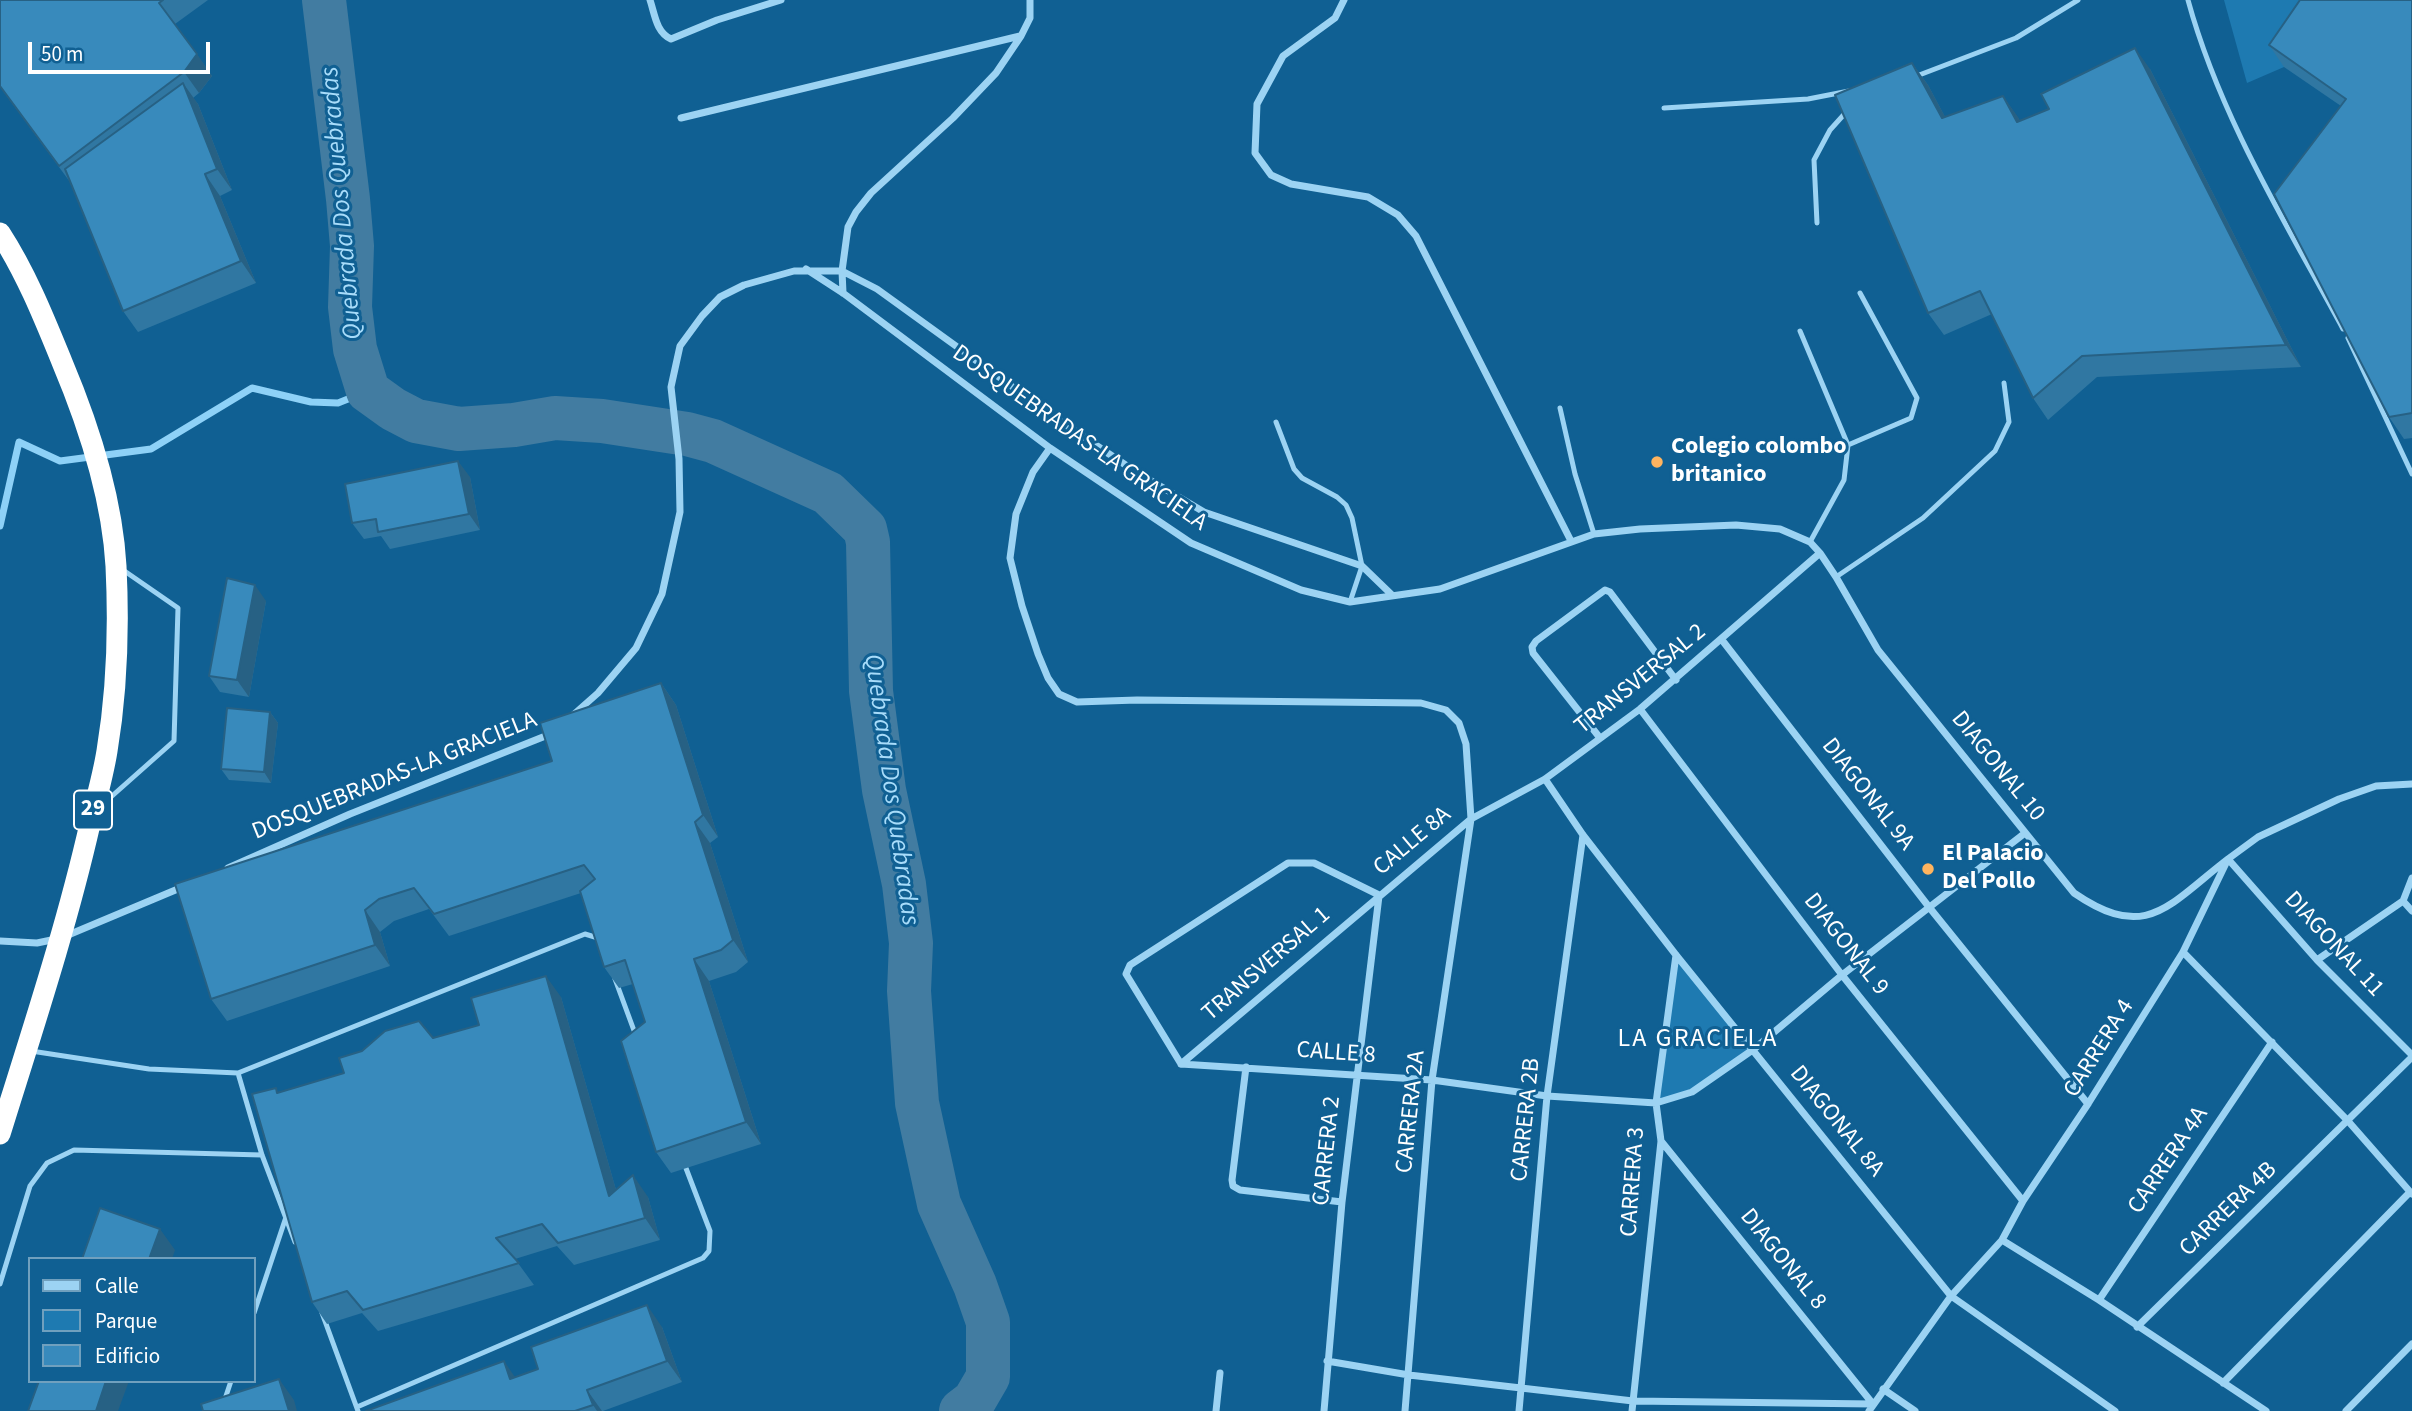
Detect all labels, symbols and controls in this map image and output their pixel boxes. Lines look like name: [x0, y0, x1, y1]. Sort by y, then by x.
scale bar: [32, 28, 214, 72]
text: 50 m: [41, 39, 83, 69]
water label: Quebrada Dos Quebradas: [316, 65, 370, 341]
street label: DOSQUEBRADAS-LA GRACIELA: [946, 340, 1212, 538]
place label: Colegio colombo britanico: [1671, 434, 1847, 490]
marker: Colegio colombo britanico: [1649, 454, 1665, 470]
street label: TRANSVERSAL 2: [1570, 618, 1712, 742]
water label: Quebrada Dos Quebradas: [855, 652, 925, 928]
street label: DIAGONAL 10: [1944, 706, 2050, 828]
street label: DOSQUEBRADAS-LA GRACIELA: [248, 707, 542, 847]
street label: DIAGONAL 9A: [1814, 733, 1920, 857]
road number: 29: [74, 790, 112, 830]
street label: CALLE 8A: [1368, 801, 1458, 883]
place label: El Palacio Del Pollo: [1942, 841, 2044, 897]
marker: El Palacio Del Pollo: [1920, 861, 1936, 877]
street label: DIAGONAL 11: [2277, 886, 2389, 1004]
street label: DIAGONAL 9: [1796, 888, 1894, 1002]
street label: TRANSVERSAL 1: [1197, 902, 1337, 1028]
street label: CARRERA 4: [2059, 995, 2141, 1103]
district label: LA GRACIELA: [1619, 1024, 1777, 1056]
street label: CALLE 8: [1295, 1037, 1377, 1071]
street label: CARRERA 2A: [1391, 1049, 1433, 1175]
street label: CARRERA 2B: [1506, 1057, 1548, 1183]
street label: DIAGONAL 8A: [1782, 1061, 1890, 1183]
street label: CARRERA 2: [1308, 1095, 1348, 1207]
street label: CARRERA 4A: [2123, 1102, 2215, 1220]
street label: CARRERA 3: [1616, 1126, 1652, 1238]
street label: CARRERA 4B: [2174, 1157, 2284, 1263]
street label: DIAGONAL 8: [1733, 1204, 1831, 1316]
legend: [28, 1257, 256, 1383]
text: Calle: [95, 1271, 139, 1301]
text: Parque: [95, 1306, 157, 1336]
text: Edificio: [95, 1341, 160, 1371]

